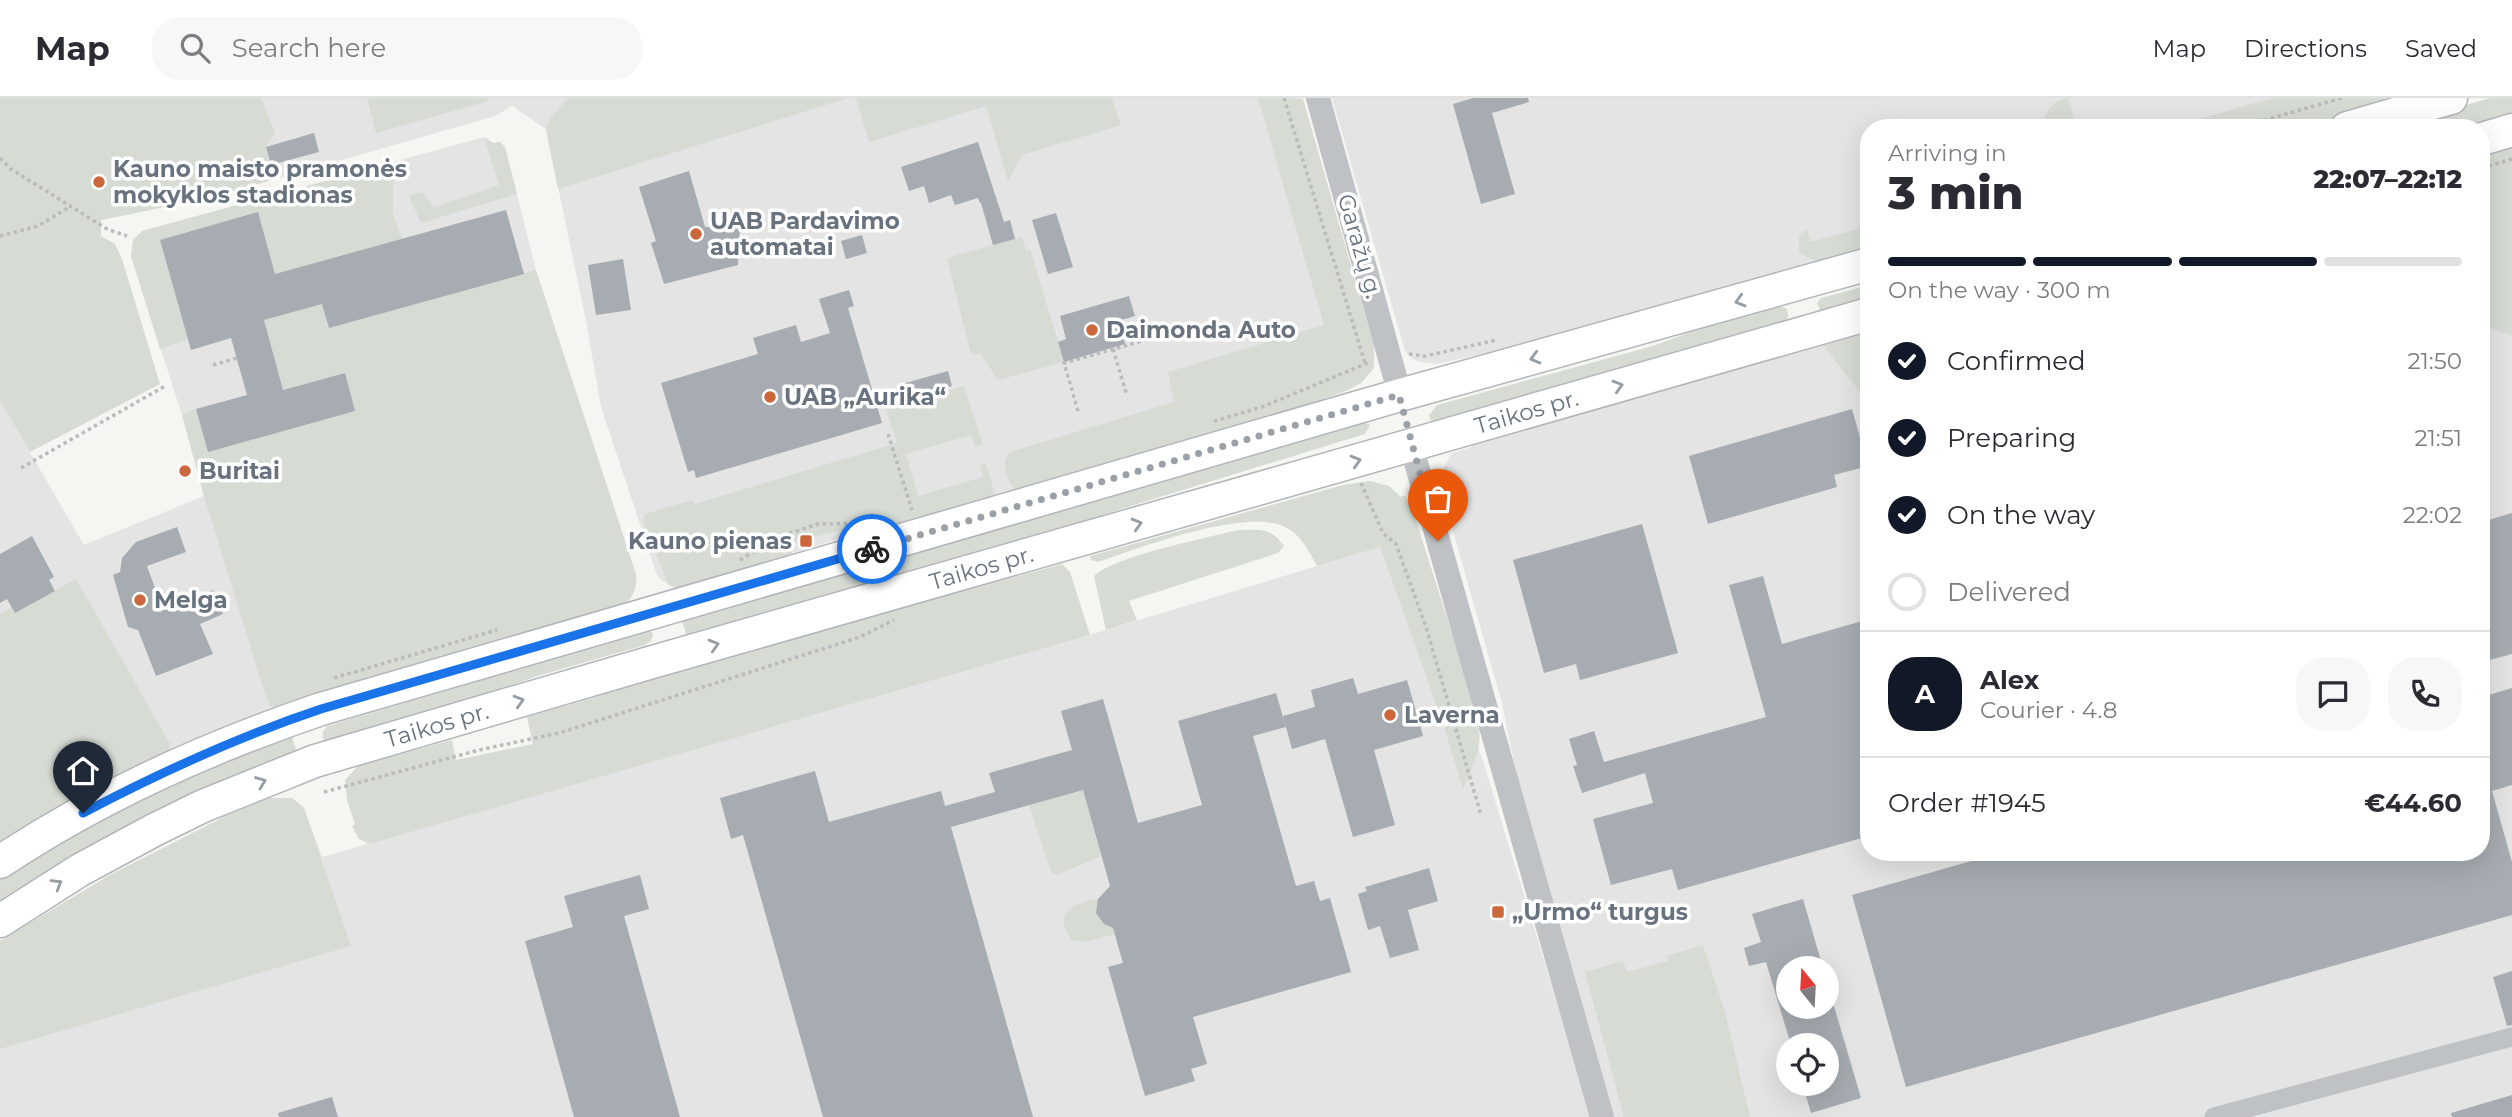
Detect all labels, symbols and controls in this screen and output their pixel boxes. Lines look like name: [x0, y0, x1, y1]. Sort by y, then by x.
search box: [152, 17, 642, 80]
text: Map: [35, 28, 110, 68]
icon: search: [176, 29, 214, 67]
text: Search here: [232, 32, 386, 64]
text: Map: [2153, 34, 2206, 63]
text: Directions: [2244, 34, 2367, 63]
text: Saved: [2405, 34, 2477, 63]
text: Arriving in: [1888, 139, 2007, 167]
place label: Kauno maisto pramonės mokyklos stadionas: [113, 155, 407, 209]
text: 22:07–22:12: [2313, 163, 2462, 195]
text: 3 min: [1888, 164, 2024, 221]
marker: Kauno maisto pramonės mokyklos stadionas: [91, 174, 107, 190]
street label: Garažų g.: [1332, 191, 1388, 301]
place label: UAB Pardavimo automatai: [710, 207, 900, 261]
marker: UAB Pardavimo automatai: [688, 226, 704, 242]
text: On the way · 300 m: [1888, 276, 2111, 304]
one-way arrow: [1734, 292, 1746, 307]
place label: Daimonda Auto: [1106, 316, 1296, 344]
marker: Daimonda Auto: [1084, 322, 1100, 338]
icon: check: [1888, 342, 1926, 380]
text: Confirmed: [1947, 345, 2086, 377]
text: 21:50: [2408, 347, 2462, 375]
one-way arrow: [1530, 349, 1542, 364]
one-way arrow: [1612, 379, 1624, 394]
place label: UAB „Aurika“: [784, 383, 946, 411]
street label: Taikos pr.: [1471, 384, 1582, 440]
marker: UAB „Aurika“: [762, 389, 778, 405]
icon: check: [1888, 419, 1926, 457]
text: Preparing: [1947, 422, 2076, 454]
text: 21:51: [2414, 424, 2462, 452]
one-way arrow: [1349, 454, 1361, 469]
place label: Buritai: [199, 457, 280, 485]
marker: Buritai: [177, 463, 193, 479]
pin: [1408, 469, 1468, 541]
icon: bag: [1419, 480, 1457, 518]
icon: check: [1888, 496, 1926, 534]
text: On the way: [1947, 499, 2095, 531]
text: 22:02: [2403, 501, 2462, 529]
courier: [837, 514, 907, 584]
one-way arrow: [1131, 517, 1143, 532]
place label: Kauno pienas: [628, 527, 792, 555]
icon: bike: [853, 530, 891, 568]
marker: Kauno pienas: [798, 533, 814, 549]
street label: Taikos pr.: [926, 540, 1037, 596]
text: Delivered: [1947, 576, 2071, 608]
place label: Melga: [154, 586, 228, 614]
marker: Melga: [132, 592, 148, 608]
one-way arrow: [708, 638, 720, 653]
button: chat: [2296, 657, 2370, 731]
button: phone: [2388, 657, 2462, 731]
text: Alex: [1980, 664, 2039, 696]
text: A: [1915, 678, 1935, 710]
one-way arrow: [512, 695, 524, 709]
text: Courier · 4.8: [1980, 696, 2117, 724]
street label: Taikos pr.: [381, 697, 492, 754]
place label: Laverna: [1404, 701, 1500, 729]
marker: Laverna: [1382, 707, 1398, 723]
pin: [53, 741, 113, 813]
icon: home: [64, 752, 102, 790]
one-way arrow: [254, 777, 266, 791]
text: Order #1945: [1888, 787, 2046, 819]
text: €44.60: [2364, 787, 2462, 819]
one-way arrow: [50, 879, 63, 892]
place label: „Urmo“ turgus: [1512, 898, 1688, 926]
marker: „Urmo“ turgus: [1490, 904, 1506, 920]
north arrow: [1776, 956, 1839, 1018]
map controls: [1776, 956, 1839, 1096]
button: locate: [1776, 1033, 1839, 1096]

